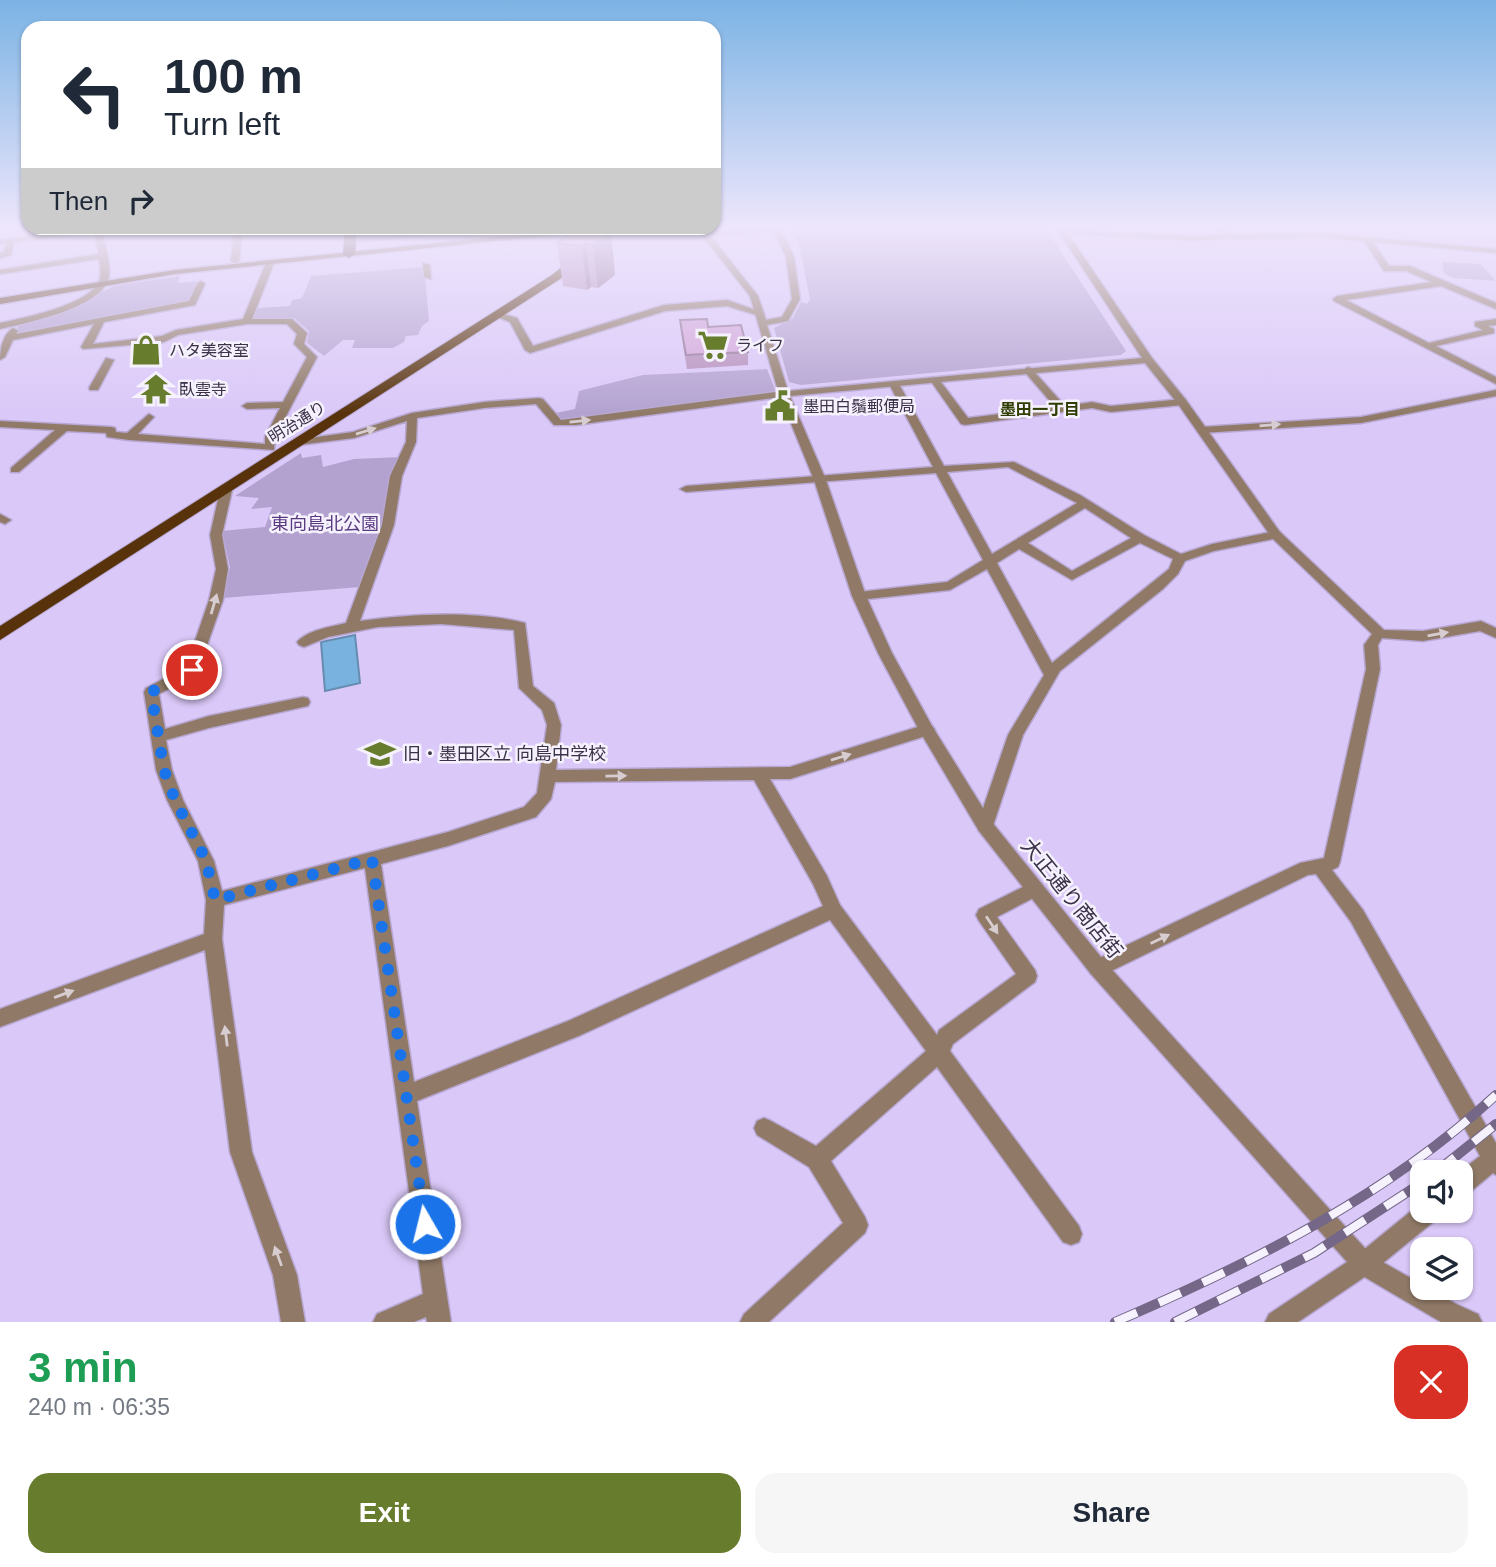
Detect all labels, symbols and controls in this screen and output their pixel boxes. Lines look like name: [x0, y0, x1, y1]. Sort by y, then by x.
icon: left: [49, 49, 140, 140]
text: 100 m: [164, 49, 303, 103]
text: Turn left: [164, 106, 280, 142]
icon: right: [122, 182, 160, 220]
text: Then: [49, 186, 108, 216]
supermarket icon: ライフ: [696, 328, 730, 362]
shop icon: ハタ美容室: [129, 333, 163, 367]
place label: ライフ: [736, 337, 784, 354]
place label: ハタ美容室: [169, 342, 249, 359]
temple icon: 臥雲寺: [139, 372, 173, 406]
place label: 臥雲寺: [179, 381, 227, 398]
public building icon: 墨田白鬚郵便局: [763, 389, 797, 423]
street label: 明治通り: [265, 398, 329, 446]
place label: 墨田白鬚郵便局: [803, 398, 915, 415]
district label: 墨田一丁目: [1000, 401, 1080, 418]
one-way arrow: [569, 416, 591, 427]
one-way arrow: [1259, 420, 1281, 431]
one-way arrow: [356, 425, 377, 436]
park label: 東向島北公園: [271, 514, 379, 534]
one-way arrow: [209, 592, 220, 614]
one-way arrow: [1427, 628, 1449, 639]
pin: [162, 640, 222, 700]
icon: arrive: [173, 651, 211, 689]
school or university icon: 旧・墨田区立 向島中学校: [363, 737, 397, 771]
place label: 旧・墨田区立 向島中学校: [403, 744, 606, 764]
one-way arrow: [831, 751, 852, 762]
one-way arrow: [606, 770, 628, 781]
street label: 大正通り商店街: [1017, 834, 1127, 962]
one-way arrow: [986, 915, 999, 935]
one-way arrow: [1150, 933, 1170, 944]
one-way arrow: [54, 988, 75, 999]
one-way arrow: [220, 1025, 231, 1047]
map controls: [1410, 1160, 1473, 1300]
button: sound: [1410, 1160, 1473, 1223]
position arrow: [388, 1187, 462, 1261]
button: layers: [1410, 1237, 1473, 1300]
one-way arrow: [272, 1245, 283, 1266]
text: 3 min: [28, 1344, 138, 1391]
button: close: [1394, 1345, 1468, 1419]
text: 240 m · 06:35: [28, 1394, 170, 1420]
button: Exit: [28, 1473, 741, 1553]
button: Share: [755, 1473, 1468, 1553]

